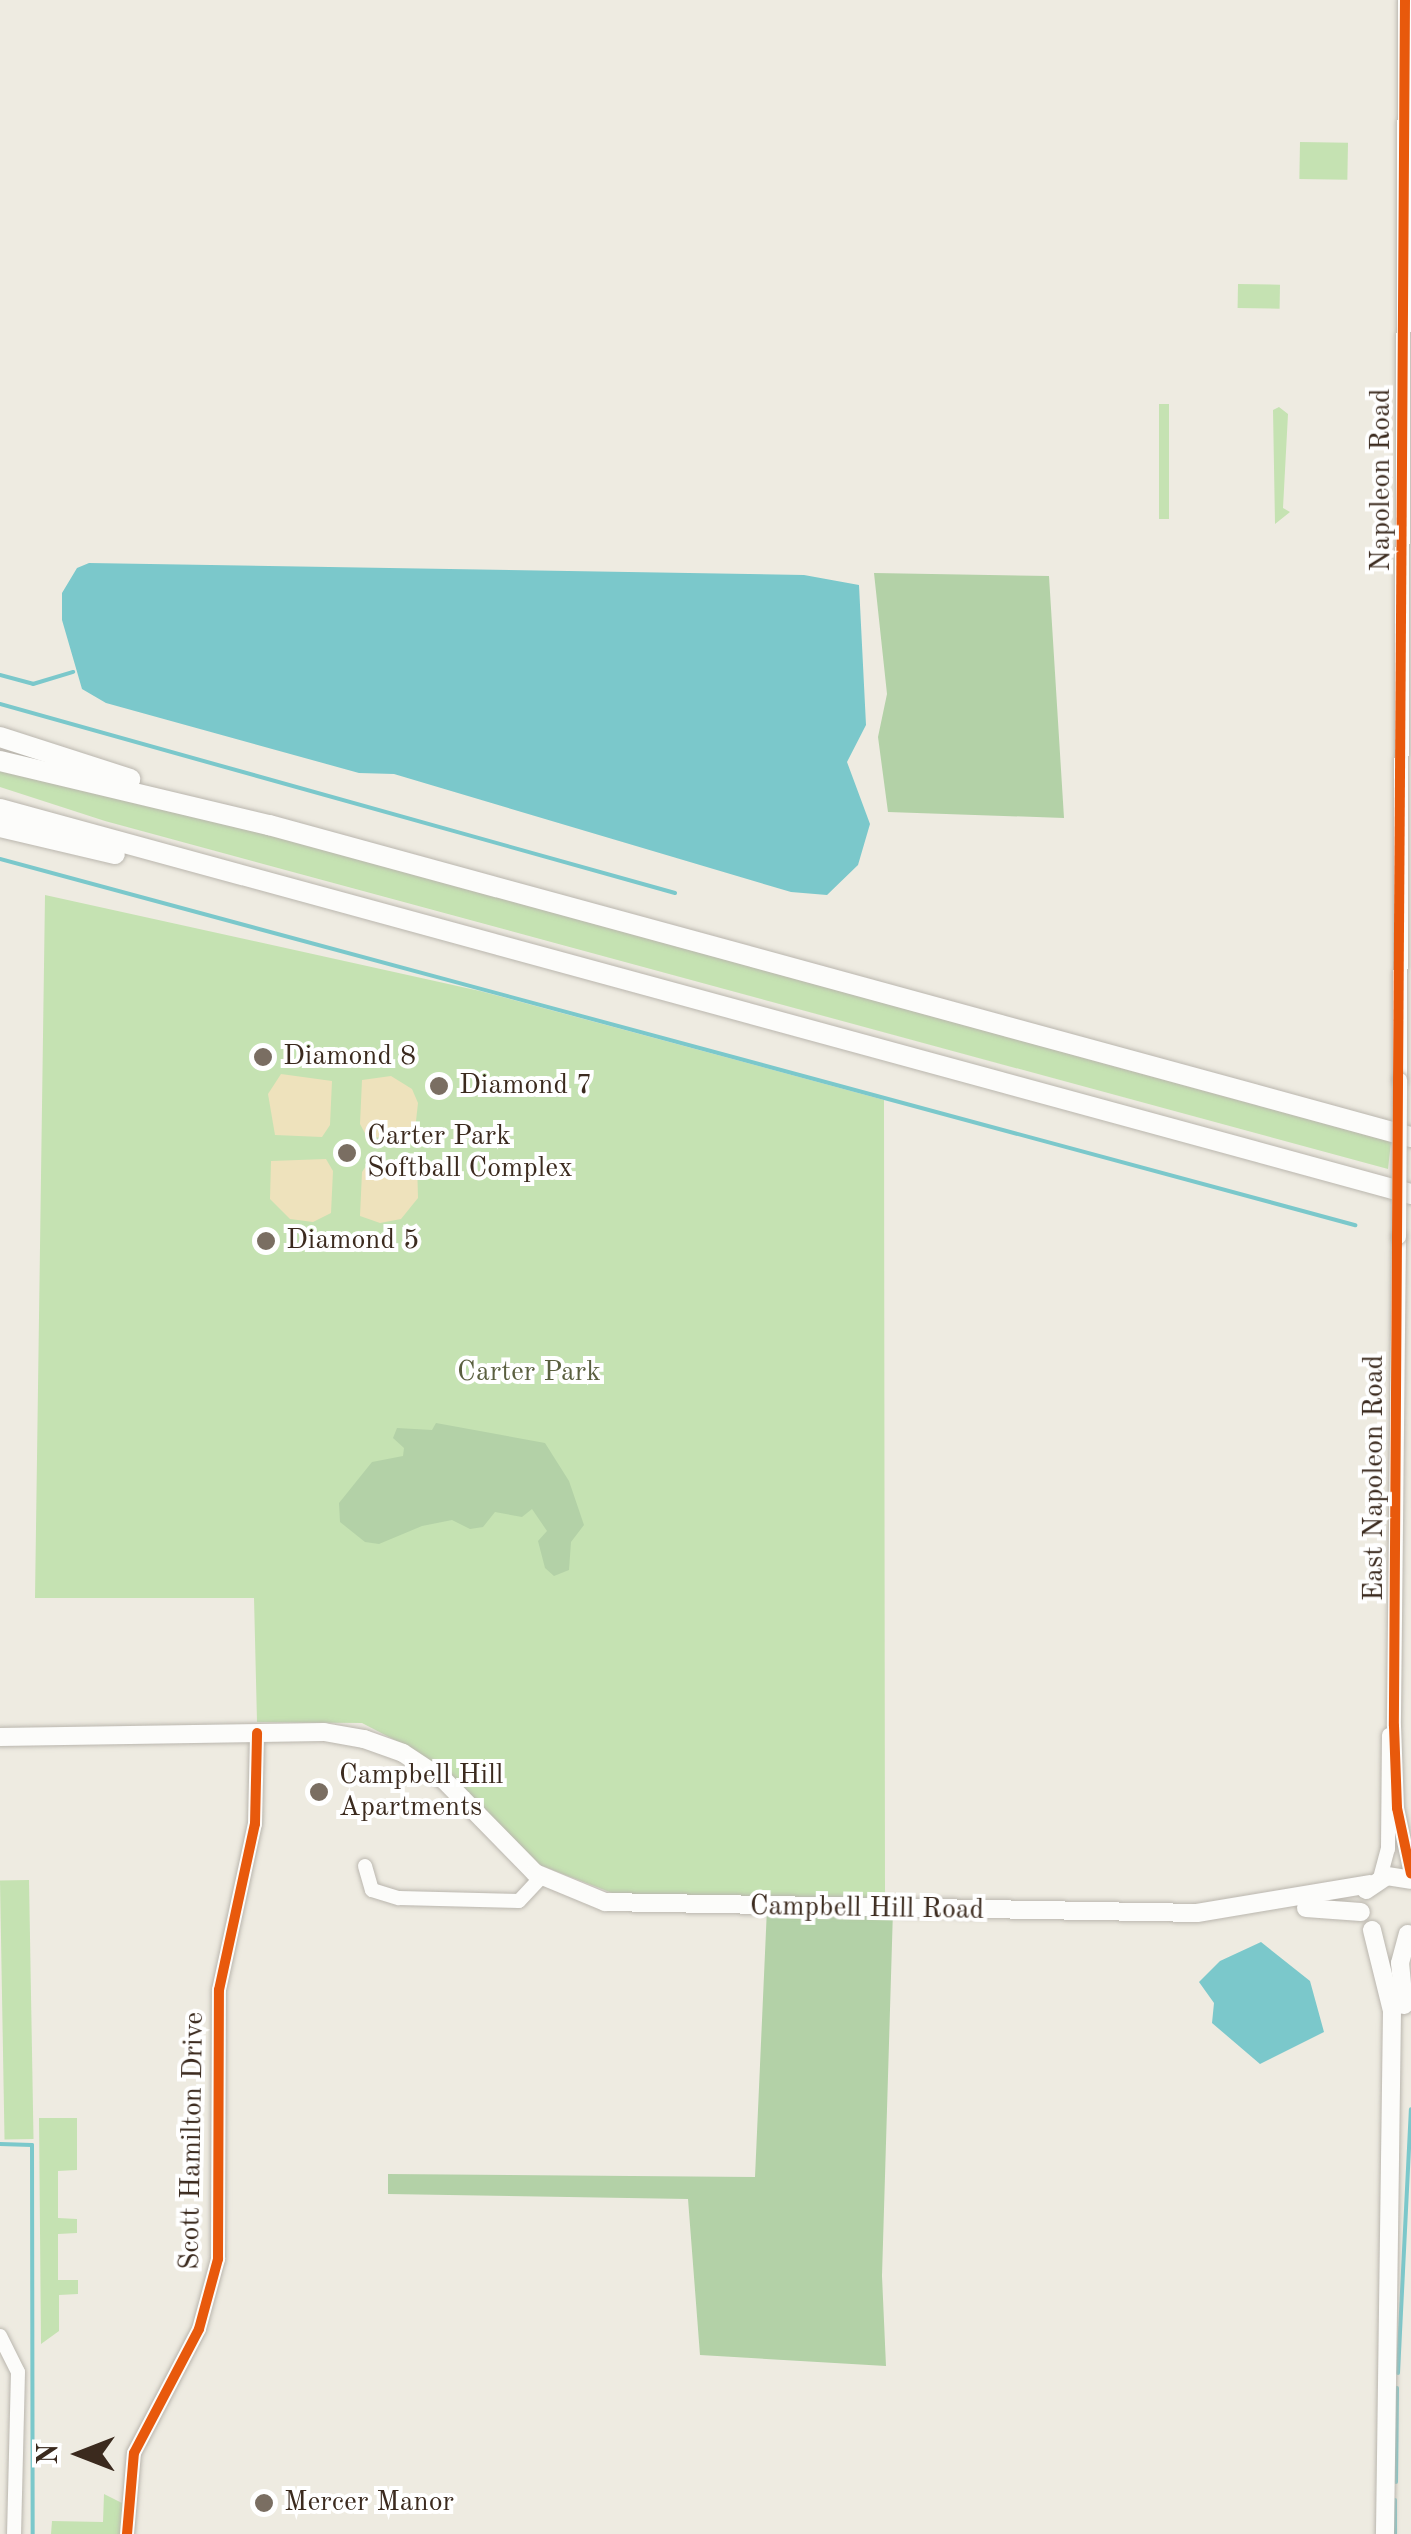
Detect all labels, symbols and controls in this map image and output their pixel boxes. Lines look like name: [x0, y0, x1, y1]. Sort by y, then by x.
street label: Napoleon Road: [1365, 388, 1399, 572]
place label: Diamond 8: [283, 1040, 416, 1074]
marker: Diamond 8: [252, 1046, 274, 1068]
place label: Diamond 7: [459, 1069, 592, 1103]
marker: Diamond 7: [428, 1075, 450, 1097]
place label: Carter Park Softball Complex: [367, 1120, 573, 1186]
marker: Carter Park Softball Complex: [336, 1142, 358, 1164]
place label: Diamond 5: [286, 1224, 419, 1258]
marker: Diamond 5: [255, 1230, 277, 1252]
street label: East Napoleon Road: [1358, 1355, 1392, 1601]
park label: Carter Park: [457, 1356, 601, 1390]
place label: Campbell Hill Apartments: [339, 1759, 503, 1825]
marker: Campbell Hill Apartments: [308, 1781, 330, 1803]
street label: Campbell Hill Road: [749, 1890, 985, 1928]
street label: Scott Hamilton Drive: [174, 2012, 212, 2270]
north arrow: [30, 2404, 130, 2504]
text: N: [36, 2443, 64, 2465]
place label: Mercer Manor: [284, 2486, 454, 2520]
marker: Mercer Manor: [253, 2492, 275, 2514]

